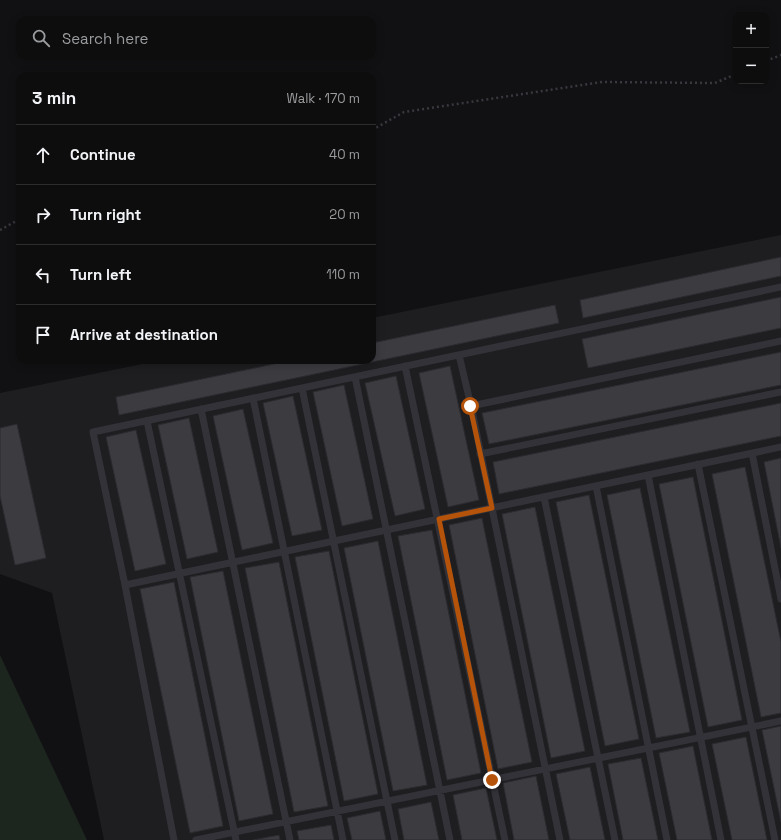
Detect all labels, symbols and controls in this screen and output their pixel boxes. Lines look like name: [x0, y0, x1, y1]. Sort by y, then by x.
map controls: [733, 12, 769, 84]
button: +: [733, 12, 769, 48]
search box: [16, 16, 376, 60]
icon: search: [30, 27, 52, 49]
text: Search here: [62, 29, 148, 48]
button: −: [733, 48, 769, 84]
text: 3 min: [32, 87, 76, 109]
text: Walk · 170 m: [286, 90, 360, 107]
icon: ahead: [32, 144, 54, 166]
text: Continue: [70, 145, 136, 164]
text: 40 m: [329, 146, 360, 163]
icon: right: [32, 204, 54, 226]
text: Turn right: [70, 205, 141, 224]
text: 20 m: [329, 206, 360, 223]
icon: left: [32, 264, 54, 286]
text: Turn left: [70, 265, 132, 284]
text: 110 m: [326, 266, 360, 283]
icon: arrive: [32, 324, 54, 346]
text: Arrive at destination: [70, 325, 218, 344]
route start: [461, 397, 479, 415]
route end: [483, 771, 501, 789]

